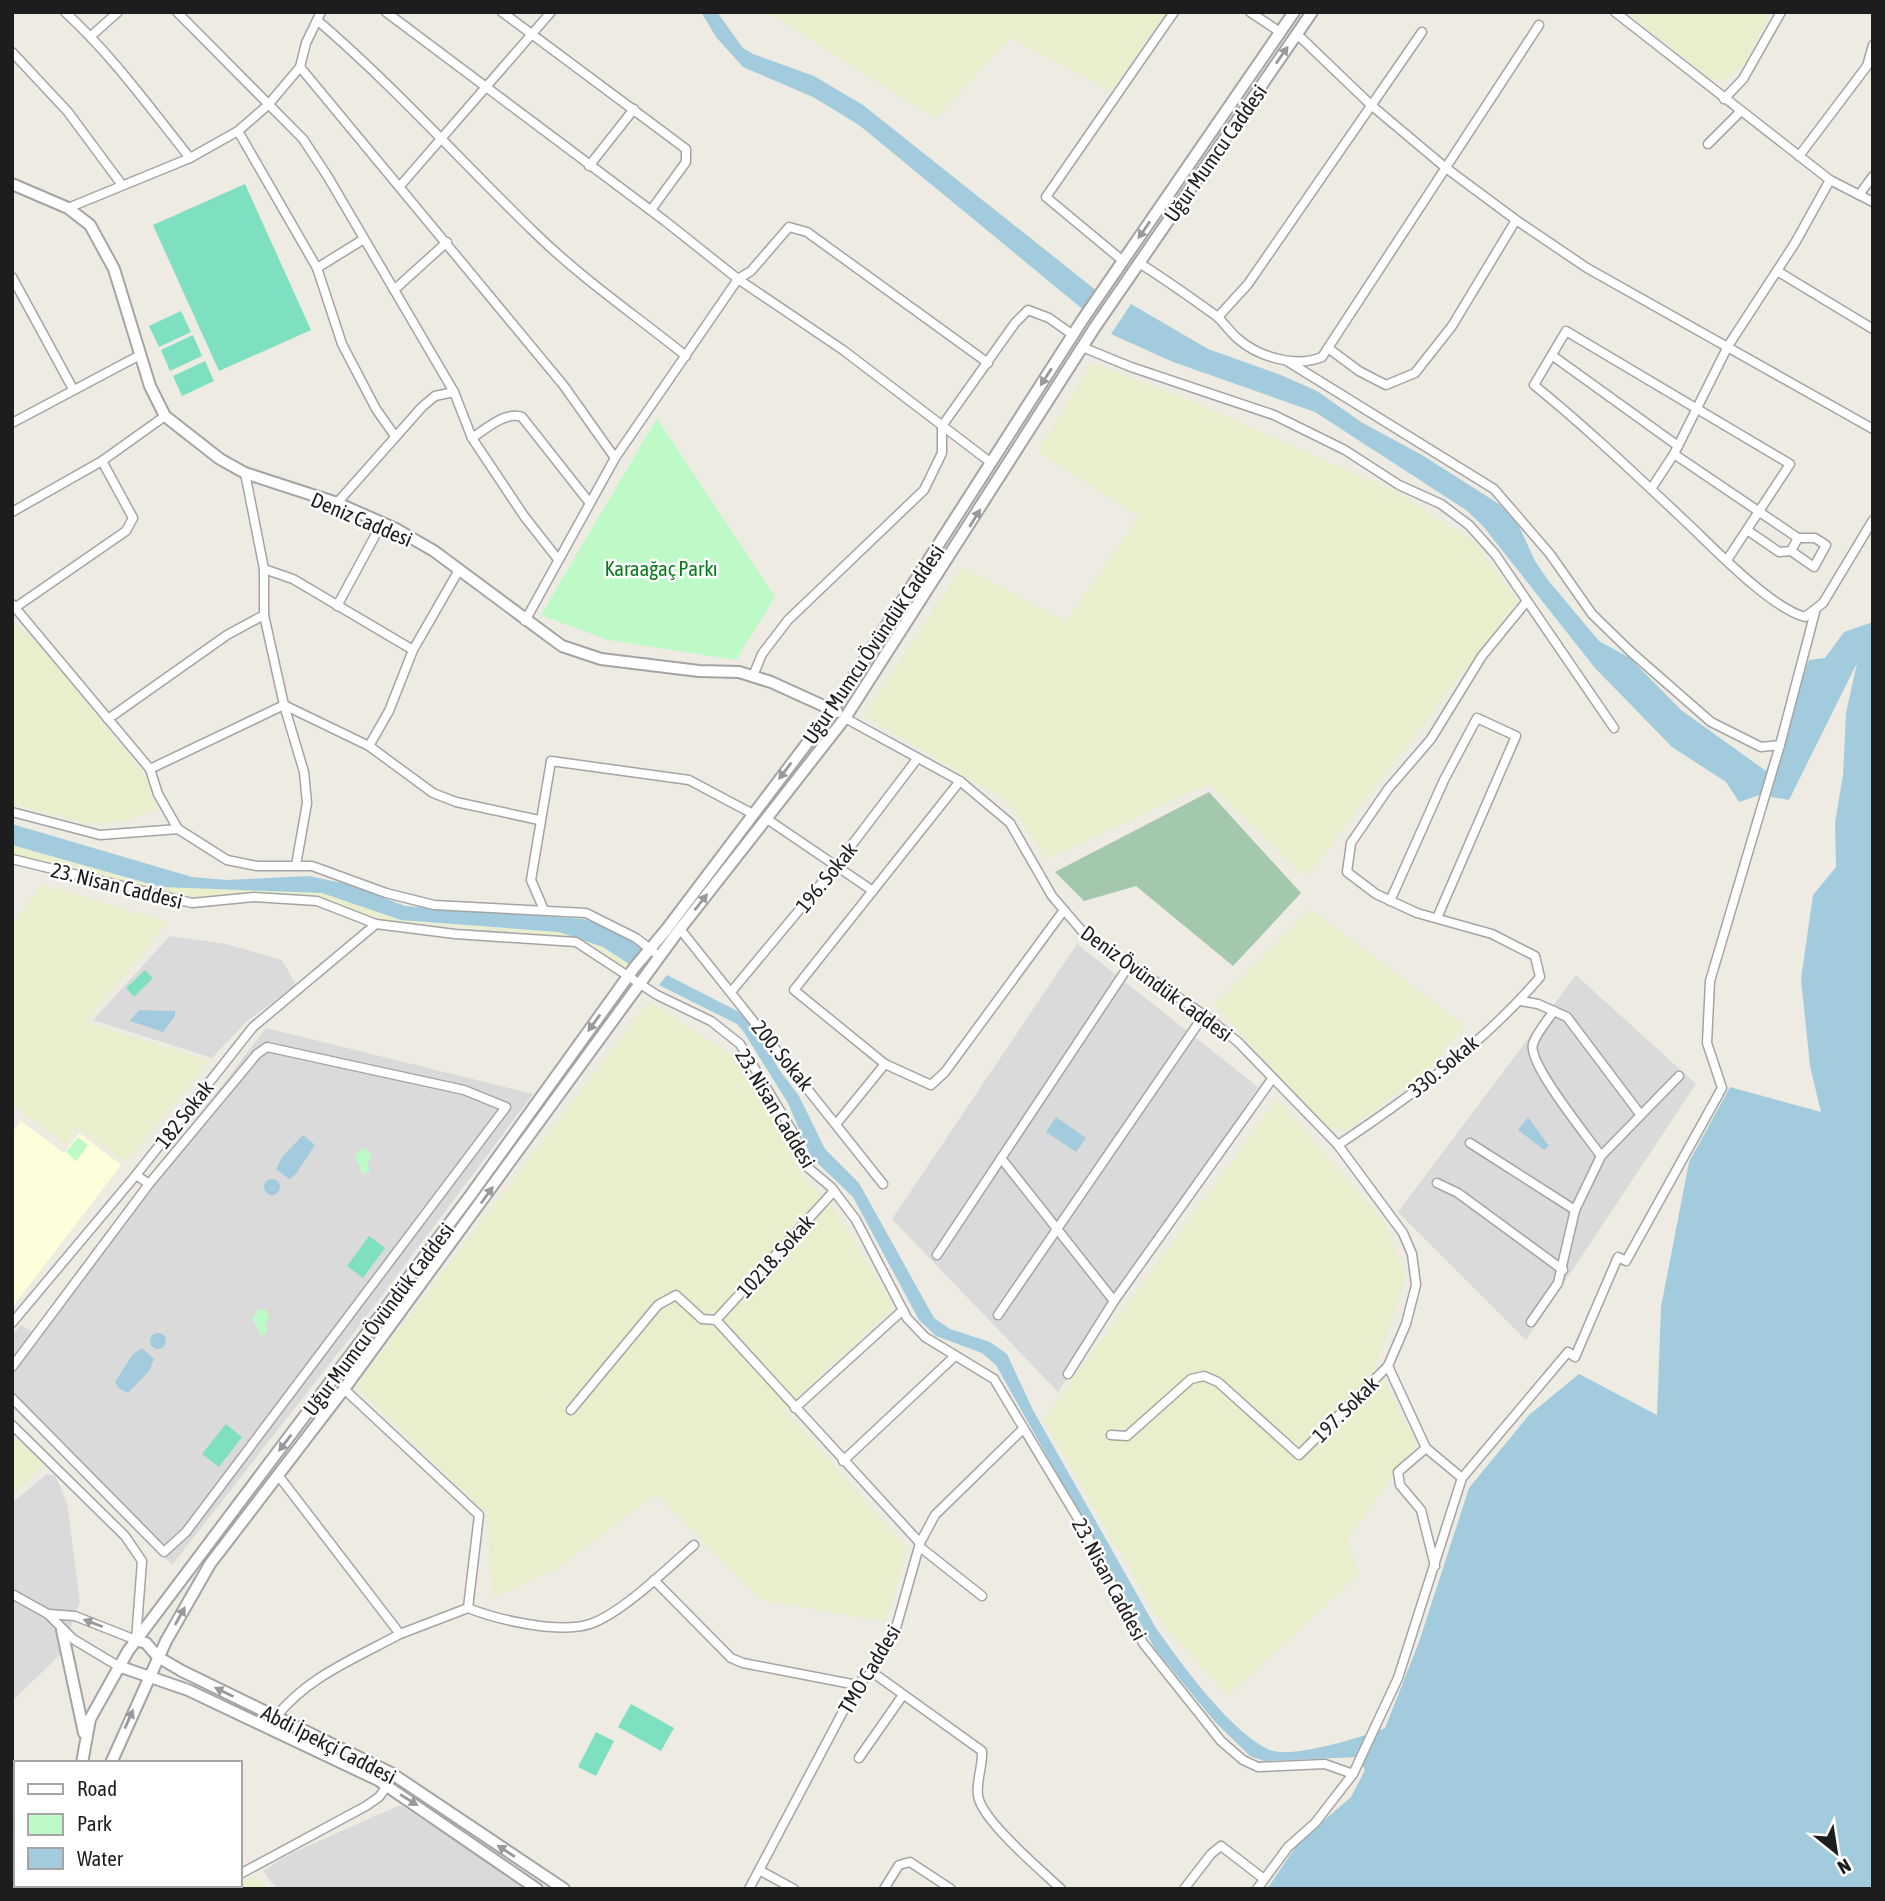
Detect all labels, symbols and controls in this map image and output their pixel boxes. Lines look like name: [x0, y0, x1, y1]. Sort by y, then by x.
one-way arrow: [1275, 46, 1289, 64]
street label: Uğur Mumcu Caddesi: [1159, 80, 1271, 226]
one-way arrow: [1137, 221, 1151, 239]
one-way arrow: [1039, 367, 1052, 386]
street label: Deniz Caddesi: [308, 487, 416, 551]
one-way arrow: [969, 508, 982, 527]
street label: Uğur Mumcu Övündük Caddesi: [797, 540, 949, 748]
park label: Karaağaç Parkı: [604, 556, 718, 580]
one-way arrow: [778, 761, 793, 779]
street label: 196. Sokak: [791, 837, 861, 917]
street label: 23. Nisan Caddesi: [49, 857, 185, 913]
one-way arrow: [694, 893, 708, 911]
street label: Deniz Övündük Caddesi: [1077, 920, 1237, 1046]
one-way arrow: [587, 1014, 601, 1032]
street label: 200. Sokak: [748, 1015, 818, 1095]
street label: 330. Sokak: [1403, 1030, 1483, 1102]
street label: 23. Nisan Caddesi: [731, 1044, 821, 1172]
street label: 182 Sokak: [150, 1075, 218, 1153]
one-way arrow: [479, 1186, 493, 1204]
street label: 10218. Sokak: [732, 1210, 818, 1302]
street label: Uğur Mumcu Övündük Caddesi: [298, 1218, 458, 1420]
street label: 197. Sokak: [1307, 1371, 1383, 1447]
one-way arrow: [278, 1434, 292, 1452]
street label: 23. Nisan Caddesi: [1068, 1514, 1152, 1644]
one-way arrow: [174, 1606, 186, 1626]
one-way arrow: [82, 1618, 103, 1629]
street label: TMO Caddesi: [833, 1620, 905, 1718]
one-way arrow: [214, 1686, 234, 1698]
street label: Abdi İpekçi Caddesi: [258, 1700, 400, 1788]
one-way arrow: [124, 1709, 135, 1730]
legend: [14, 1761, 242, 1887]
text: Road: [77, 1776, 117, 1800]
one-way arrow: [400, 1794, 419, 1807]
text: Park: [77, 1811, 112, 1835]
north arrow: [1801, 1817, 1871, 1887]
one-way arrow: [497, 1845, 516, 1858]
text: Water: [77, 1846, 124, 1870]
text: N: [1834, 1854, 1855, 1879]

